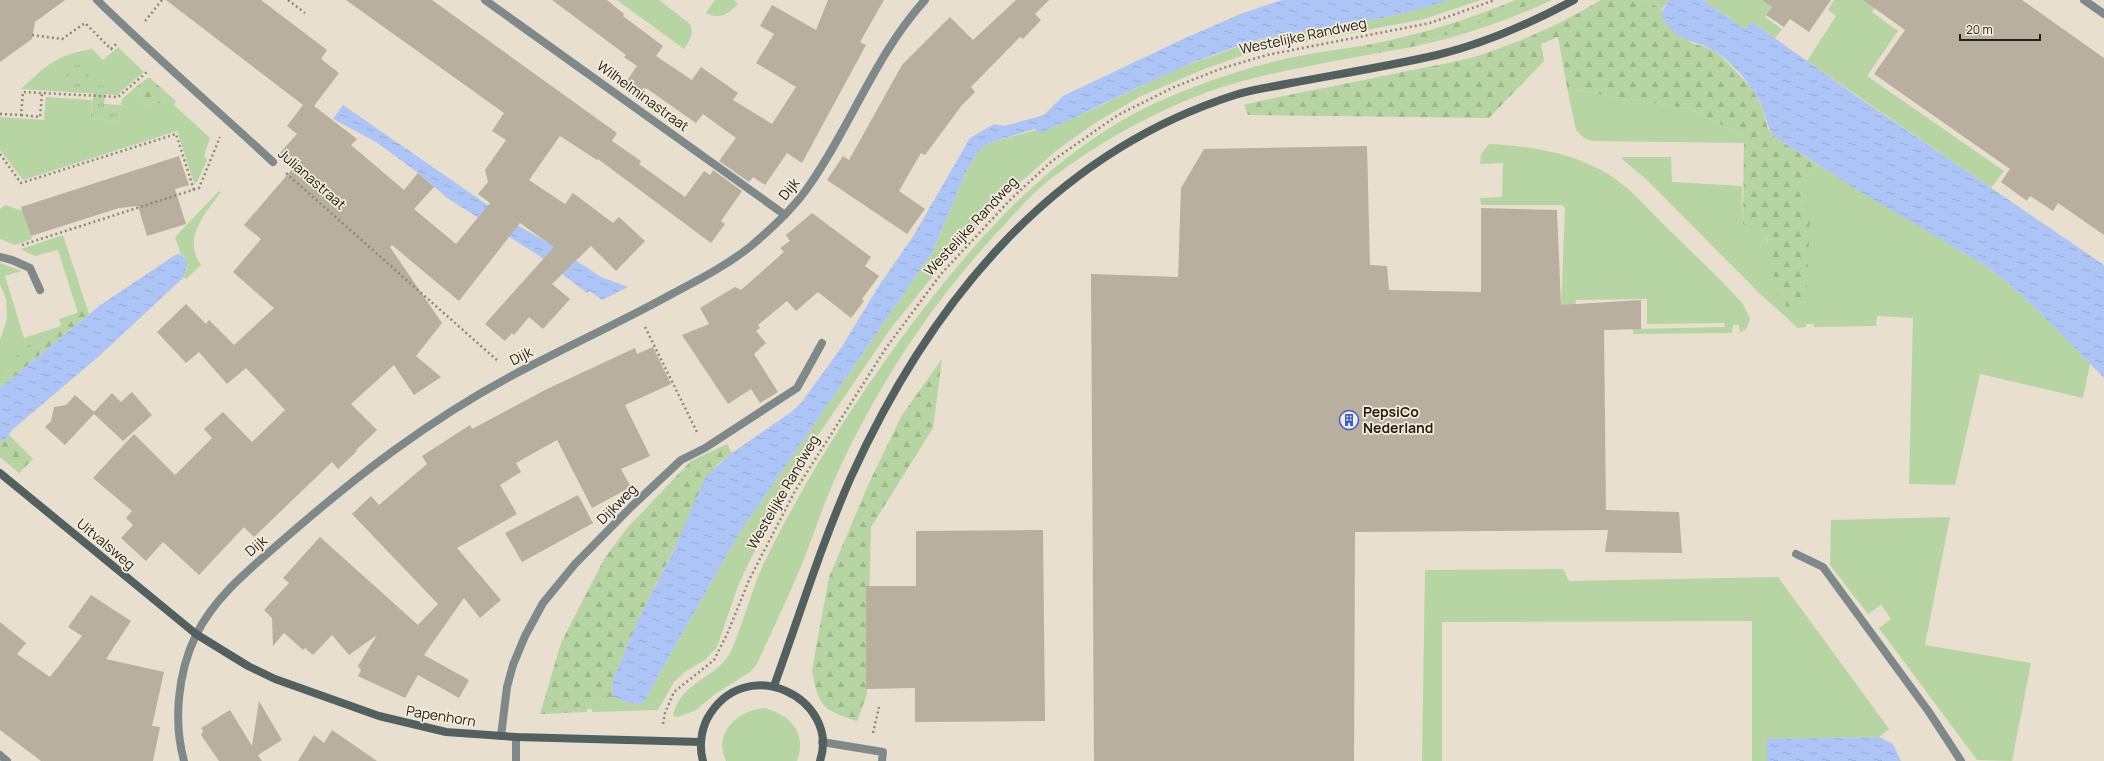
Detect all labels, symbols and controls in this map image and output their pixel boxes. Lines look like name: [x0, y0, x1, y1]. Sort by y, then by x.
street label: Westelijke Randweg: [1238, 13, 1368, 58]
scale bar: [1960, 16, 2040, 42]
text: 20 m: [1966, 21, 1993, 38]
street label: Wilhelminastraat: [594, 56, 693, 136]
street label: Julianastraat: [274, 144, 351, 214]
street label: Westelijke Randweg: [920, 172, 1022, 279]
street label: Dijk: [774, 173, 804, 204]
street label: Dijk: [506, 341, 536, 369]
place label: PepsiCo Nederland: [1363, 402, 1433, 437]
building icon: PepsiCo Nederland: [1338, 409, 1360, 431]
street label: Westelijke Randweg: [742, 431, 823, 552]
street label: Dijkweg: [592, 479, 641, 528]
street label: Uitvalsweg: [73, 514, 139, 574]
street label: Dijk: [241, 530, 271, 560]
street label: Papenhorn: [405, 701, 477, 730]

